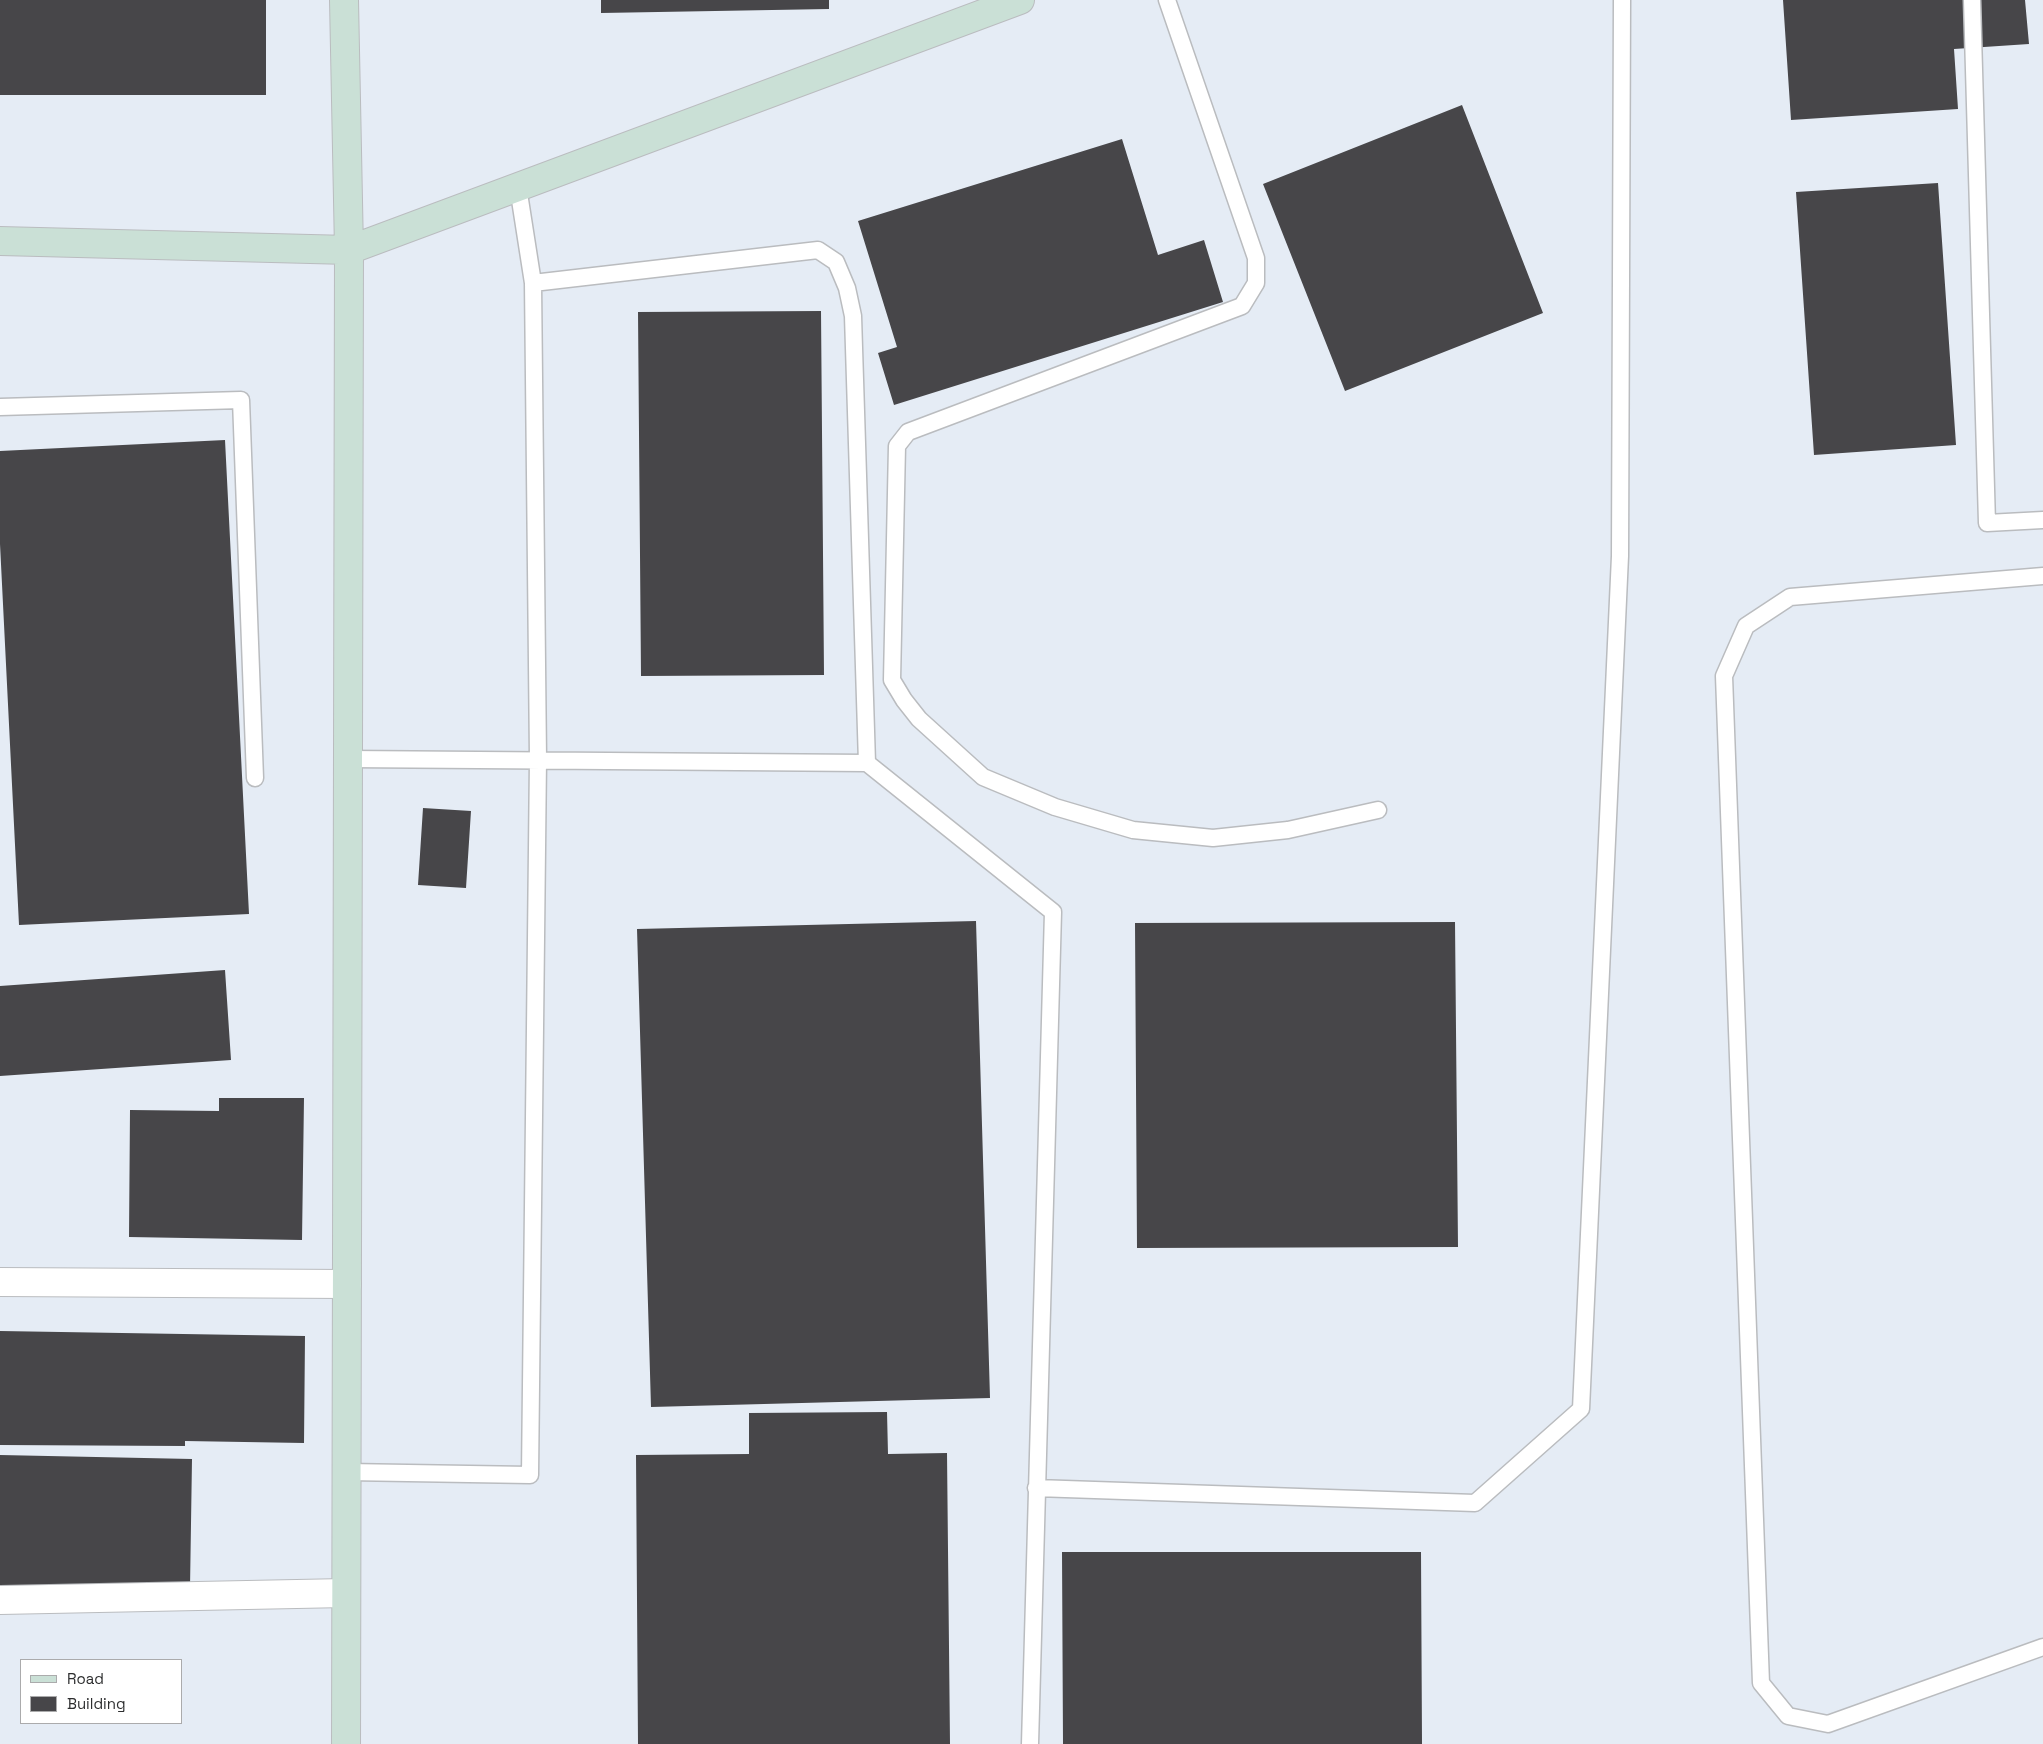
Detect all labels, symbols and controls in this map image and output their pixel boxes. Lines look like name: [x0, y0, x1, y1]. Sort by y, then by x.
legend: [20, 1659, 182, 1724]
text: Road: [67, 1669, 104, 1688]
text: Building: [67, 1694, 126, 1713]

